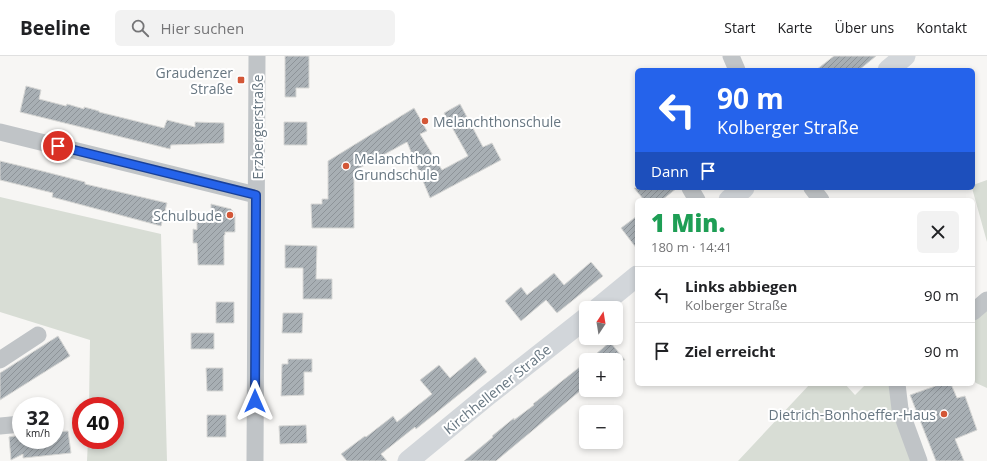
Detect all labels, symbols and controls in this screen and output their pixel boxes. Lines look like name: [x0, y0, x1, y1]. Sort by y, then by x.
search box: [115, 10, 395, 46]
text: Beeline: [20, 15, 91, 41]
icon: search: [129, 17, 151, 39]
text: Hier suchen: [161, 18, 244, 38]
text: Start: [724, 18, 756, 37]
text: Karte: [778, 18, 812, 37]
text: Über uns: [834, 18, 894, 37]
text: Kontakt: [916, 18, 967, 37]
place label: Graudenzer Straße: [156, 63, 233, 98]
street label: Erzbergerstraße: [248, 74, 267, 180]
marker: Graudenzer Straße: [236, 75, 246, 85]
text: 90 m: [717, 79, 784, 117]
icon: left: [651, 84, 703, 136]
place label: Melanchthonschule: [433, 112, 561, 131]
text: Kolberger Straße: [717, 115, 859, 139]
marker: Melanchthonschule: [420, 116, 430, 126]
pin: [41, 129, 75, 163]
icon: arrive: [47, 135, 69, 157]
place label: Melanchthon Grundschule: [354, 149, 440, 184]
icon: arrive: [697, 160, 719, 182]
marker: Melanchthon Grundschule: [341, 161, 351, 171]
text: Dann: [651, 161, 689, 181]
place label: Schulbude: [153, 206, 222, 225]
text: 1 Min.: [651, 206, 725, 239]
marker: Schulbude: [225, 210, 235, 220]
button: close: [917, 211, 959, 253]
text: 180 m · 14:41: [651, 238, 732, 256]
text: Links abbiegen: [685, 276, 797, 296]
icon: left: [651, 284, 673, 306]
text: 90 m: [924, 285, 959, 305]
text: Kolberger Straße: [685, 296, 787, 314]
north arrow: [579, 301, 623, 345]
map controls: [579, 301, 623, 449]
street label: Kirchhellener Straße: [439, 340, 555, 438]
icon: arrive: [651, 340, 673, 362]
text: Ziel erreicht: [685, 341, 776, 361]
text: 90 m: [924, 341, 959, 361]
button: +: [579, 353, 623, 397]
position arrow: [234, 380, 276, 422]
speed limit sign: 40: [72, 397, 124, 449]
text: 32: [27, 404, 49, 431]
button: −: [579, 405, 623, 449]
place label: Dietrich-Bonhoeffer-Haus: [769, 405, 936, 424]
marker: Dietrich-Bonhoeffer-Haus: [939, 409, 949, 419]
text: km/h: [26, 426, 50, 440]

